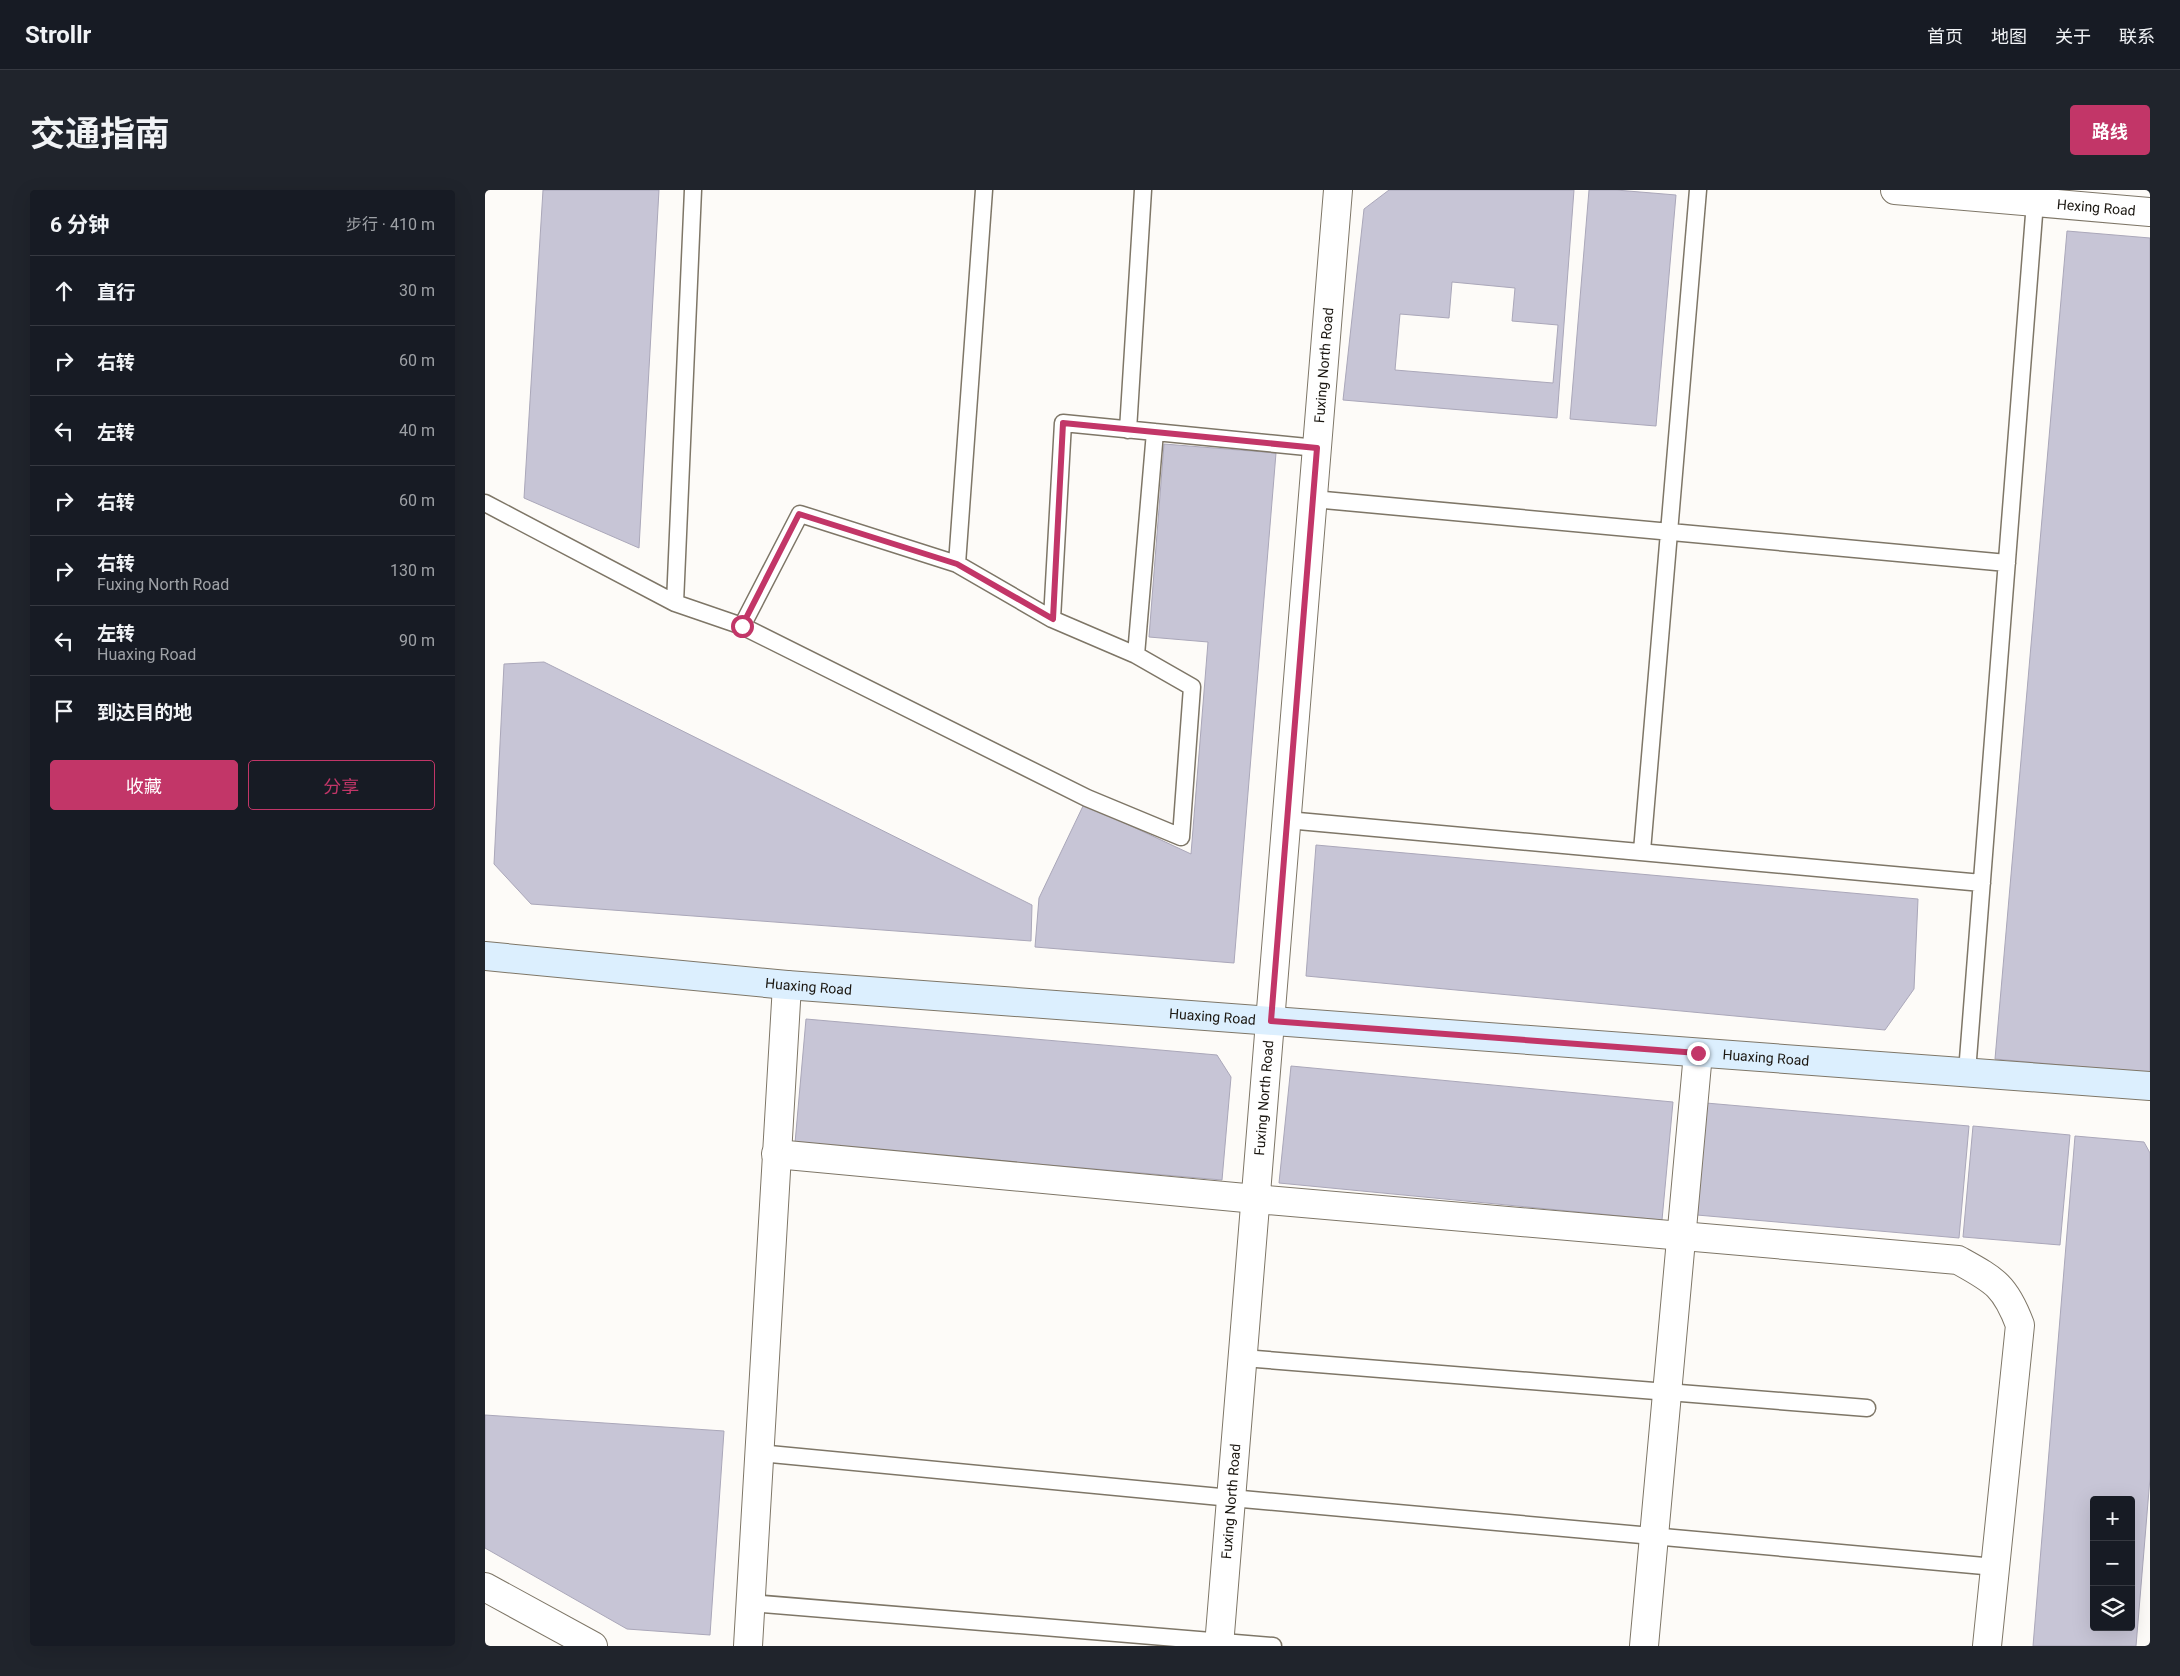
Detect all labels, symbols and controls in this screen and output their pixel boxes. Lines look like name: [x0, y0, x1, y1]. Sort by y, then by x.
text: Strollr: [25, 21, 91, 49]
text: 首页: [1927, 26, 1963, 47]
text: 地图: [1991, 26, 2027, 47]
text: 关于: [2055, 26, 2091, 47]
text: 联系: [2119, 26, 2155, 47]
button: 路线: [2070, 105, 2150, 155]
text: 交通指南: [30, 114, 170, 155]
street label: Hexing Road: [2056, 196, 2136, 219]
text: 6 分钟: [50, 213, 109, 237]
text: 步行 · 410 m: [346, 215, 435, 234]
icon: ahead: [50, 277, 78, 305]
text: 直行: [97, 281, 135, 304]
text: 30 m: [399, 281, 435, 300]
street label: Fuxing North Road: [1311, 307, 1336, 424]
icon: right: [50, 347, 78, 375]
text: 右转: [97, 351, 135, 374]
text: 60 m: [399, 351, 435, 370]
icon: left: [50, 417, 78, 445]
text: 左转: [97, 421, 135, 444]
text: 40 m: [399, 421, 435, 440]
icon: right: [50, 487, 78, 515]
text: 右转: [97, 491, 135, 514]
text: 60 m: [399, 491, 435, 510]
text: 右转: [97, 552, 135, 575]
icon: right: [50, 557, 78, 585]
text: 130 m: [390, 561, 435, 580]
text: Fuxing North Road: [97, 575, 229, 594]
route start: [731, 615, 754, 638]
text: 左转: [97, 622, 135, 645]
icon: left: [50, 627, 78, 655]
text: 90 m: [399, 631, 435, 650]
text: Huaxing Road: [97, 645, 196, 664]
icon: arrive: [50, 697, 78, 725]
text: 到达目的地: [97, 701, 192, 724]
button: 收藏: [50, 760, 238, 810]
button: 分享: [248, 760, 435, 810]
street label: Huaxing Road: [764, 975, 853, 998]
street label: Huaxing Road: [1168, 1005, 1256, 1028]
street label: Fuxing North Road: [1251, 1039, 1276, 1156]
route end: [1687, 1042, 1710, 1065]
street label: Huaxing Road: [1722, 1046, 1810, 1069]
street label: Fuxing North Road: [1218, 1443, 1244, 1560]
map controls: [2090, 1496, 2135, 1631]
button: +: [2090, 1496, 2135, 1541]
button: −: [2090, 1541, 2135, 1586]
button: layers: [2090, 1586, 2135, 1631]

